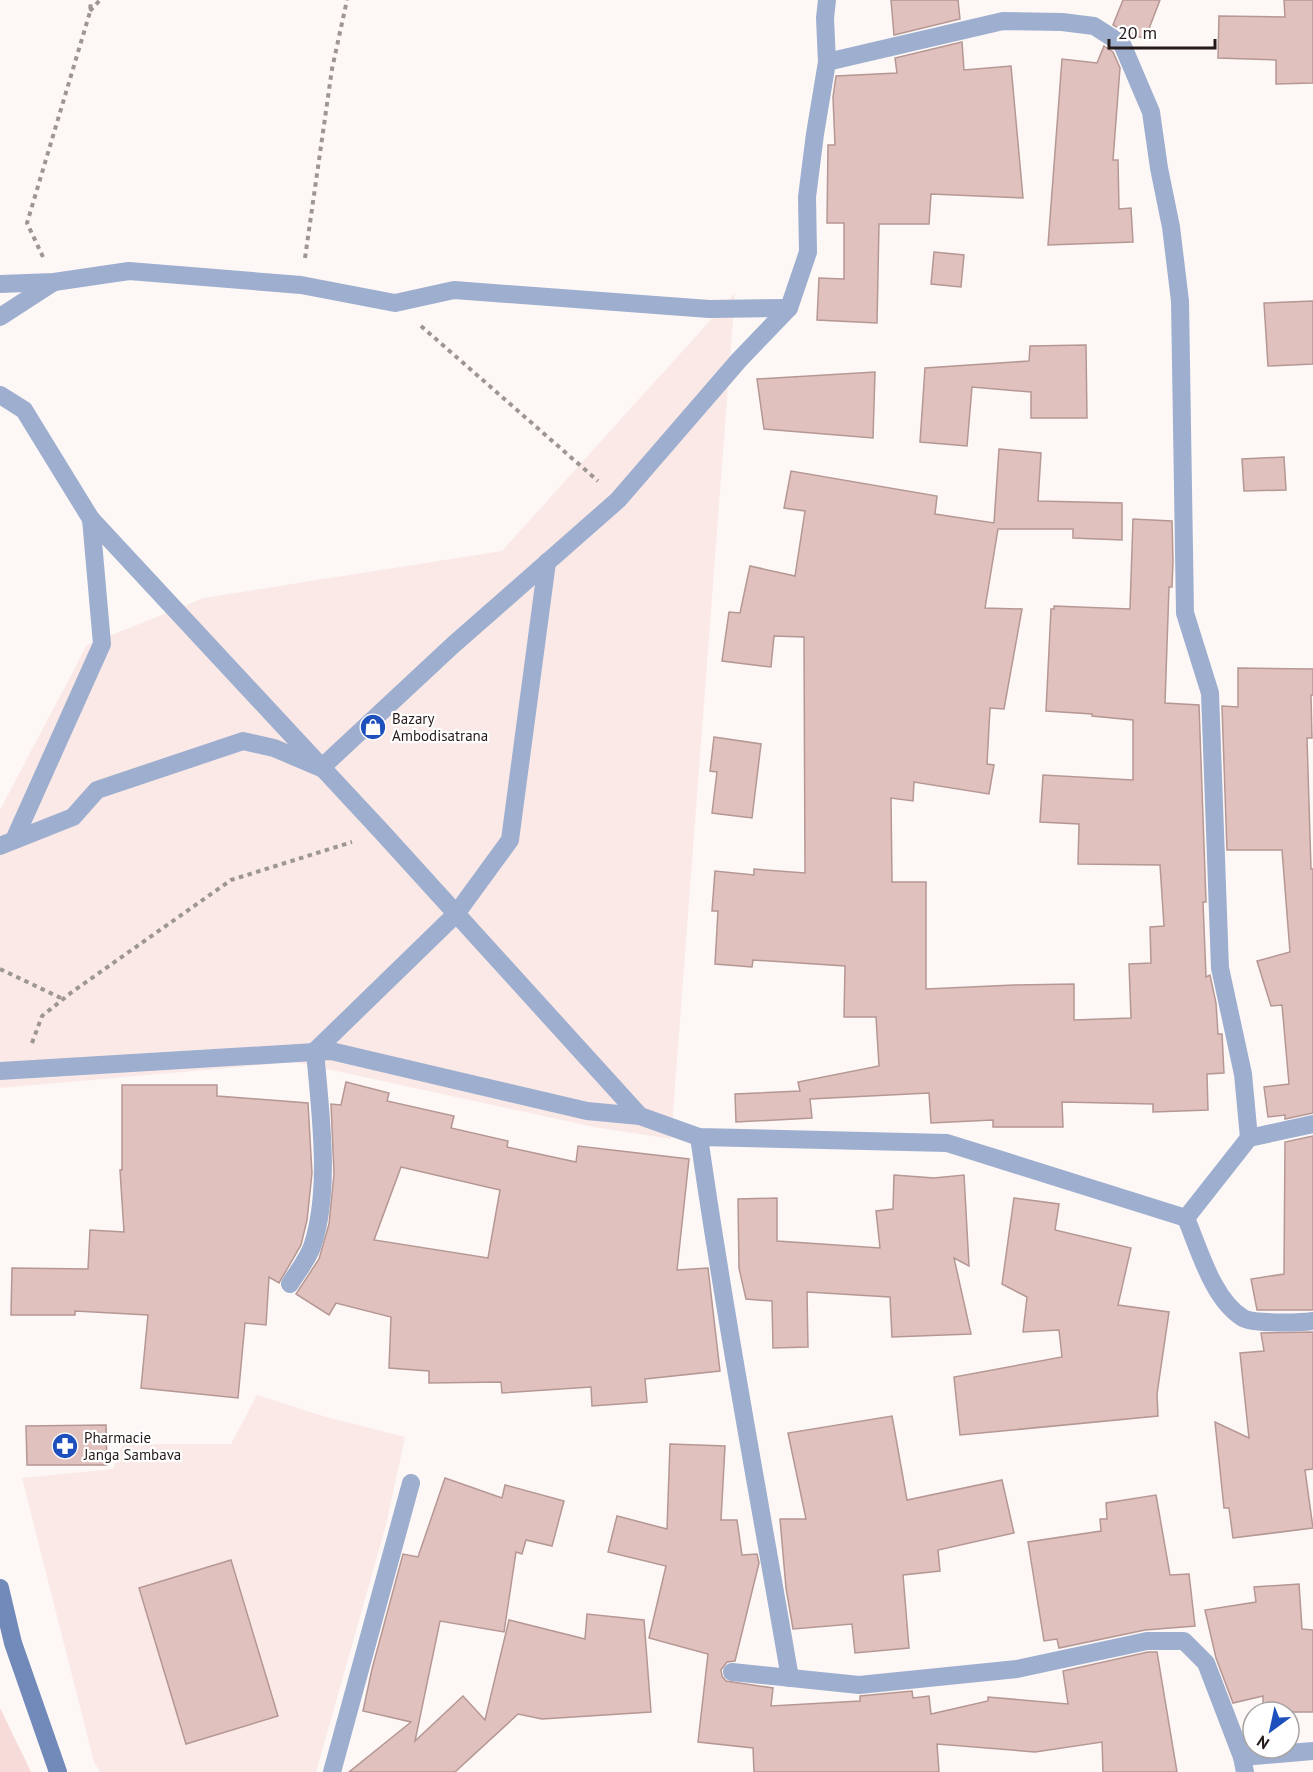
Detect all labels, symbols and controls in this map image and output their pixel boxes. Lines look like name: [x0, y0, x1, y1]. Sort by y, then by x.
scale bar: [1109, 12, 1216, 50]
text: 20 m: [1118, 21, 1157, 44]
place label: Bazary Ambodisatrana: [392, 709, 488, 745]
shop icon: Bazary Ambodisatrana: [358, 712, 388, 742]
place label: Pharmacie Janga Sambava: [83, 1428, 181, 1464]
pharmacy icon: Pharmacie Janga Sambava: [50, 1431, 80, 1461]
north arrow: [1241, 1700, 1301, 1760]
text: N: [1253, 1731, 1273, 1754]

